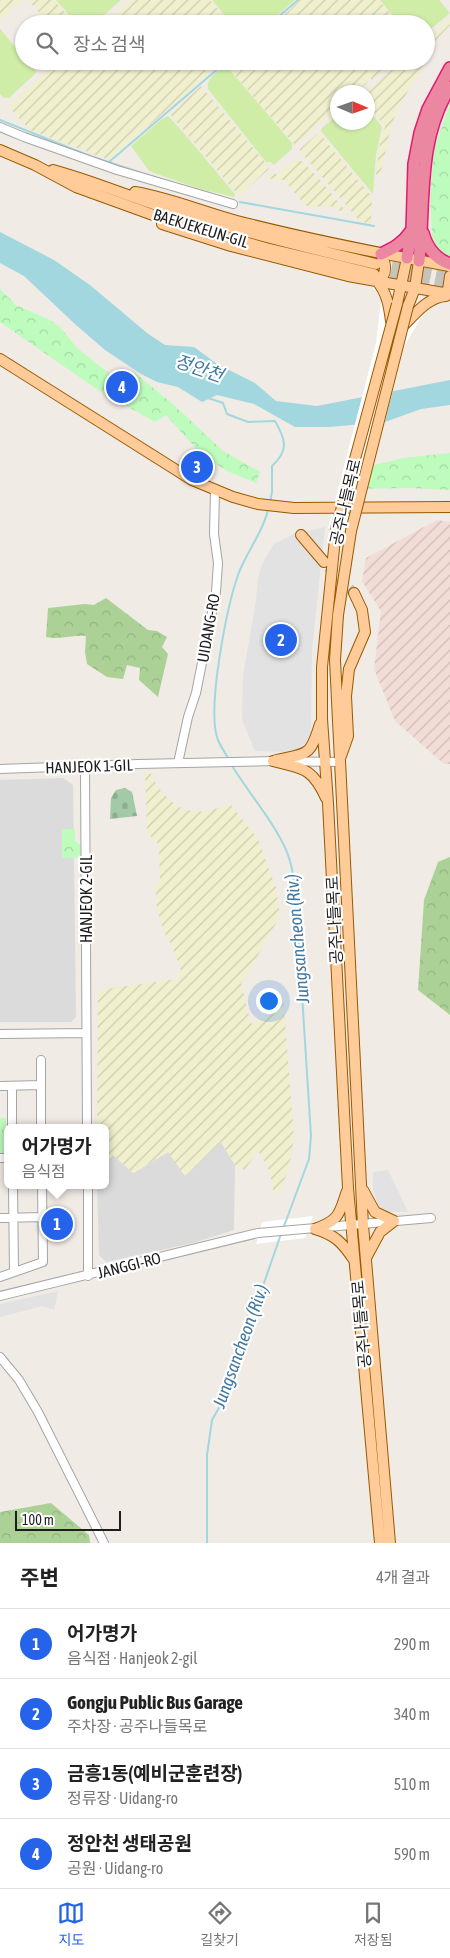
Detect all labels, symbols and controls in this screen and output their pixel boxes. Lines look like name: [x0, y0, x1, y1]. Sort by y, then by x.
search box: [15, 15, 435, 70]
icon: search: [33, 29, 61, 57]
text: 장소 검색: [73, 33, 146, 55]
north arrow: [330, 85, 375, 130]
street label: BAEKJEKEUN-GIL: [151, 205, 251, 251]
water label: 정안천: [172, 350, 228, 387]
pin: 4: [106, 368, 138, 406]
pin: 3: [181, 448, 213, 486]
street label: 공주나들목로: [326, 457, 364, 547]
street label: UIDANG-RO: [193, 592, 223, 664]
pin: 2: [265, 621, 297, 659]
street label: HANJEOK 1-GIL: [45, 755, 134, 777]
street label: HANJEOK 2-GIL: [77, 854, 95, 943]
water label: Jungsancheon (Riv.): [281, 873, 313, 1006]
street label: 공주나들목로: [323, 875, 345, 965]
your location: [256, 988, 282, 1014]
popup: [4, 1124, 109, 1189]
text: 어가명가: [22, 1135, 91, 1157]
text: 음식점: [22, 1162, 66, 1180]
pin: 1: [41, 1205, 73, 1243]
street label: JANGGI-RO: [95, 1248, 163, 1282]
street label: 공주나들목로: [348, 1279, 374, 1369]
water label: Jungsancheon (Riv.): [208, 1281, 272, 1412]
scale bar: [15, 1508, 121, 1531]
text: 100 m: [22, 1512, 54, 1528]
text: 주변: [20, 1565, 59, 1589]
text: 4개 결과: [376, 1568, 430, 1586]
text: 어가명가: [67, 1622, 137, 1644]
text: 1: [32, 1635, 40, 1653]
text: 290 m: [394, 1635, 430, 1653]
text: 음식점 · Hanjeok 2-gil: [67, 1649, 197, 1667]
text: Gongju Public Bus Garage: [67, 1691, 243, 1713]
text: 2: [32, 1705, 40, 1723]
text: 340 m: [394, 1705, 430, 1723]
text: 주차장 · 공주나들목로: [67, 1717, 207, 1735]
text: 금흥1동(예비군훈련장): [67, 1762, 242, 1784]
text: 3: [32, 1775, 40, 1793]
text: 510 m: [394, 1775, 430, 1793]
text: 정류장 · Uidang-ro: [67, 1789, 178, 1807]
text: 정안천 생태공원: [67, 1832, 192, 1854]
text: 4: [32, 1845, 40, 1863]
text: 590 m: [394, 1845, 430, 1863]
text: 공원 · Uidang-ro: [67, 1859, 163, 1877]
tab: 지도: [57, 1899, 85, 1949]
tab: 길찾기: [200, 1899, 239, 1949]
tab: 저장됨: [354, 1899, 393, 1949]

